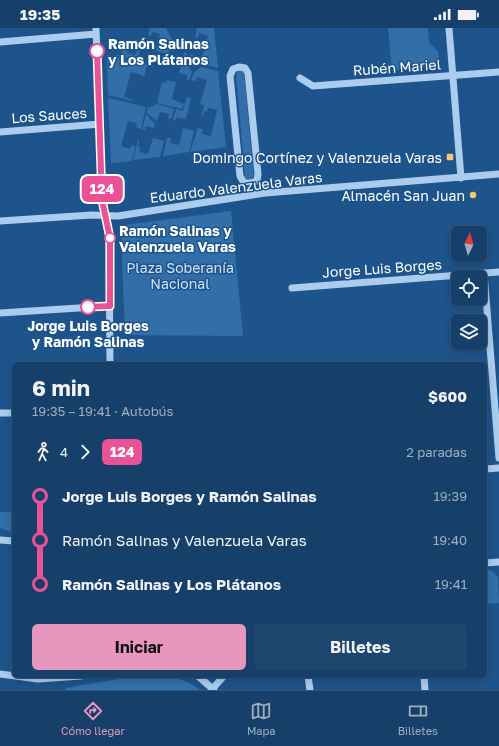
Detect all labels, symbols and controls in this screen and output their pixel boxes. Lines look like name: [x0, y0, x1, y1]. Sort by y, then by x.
text: 19:35: [20, 5, 60, 23]
place label: Ramón Salinas y Los Plátanos: [108, 35, 209, 68]
marker: Ramón Salinas y Los Plátanos: [89, 43, 105, 59]
street label: Rubén Mariel: [352, 55, 442, 79]
street label: Los Sauces: [11, 104, 87, 126]
place label: Domingo Cortínez y Valenzuela Varas: [193, 149, 442, 166]
marker: Domingo Cortínez y Valenzuela Varas: [445, 152, 455, 162]
street label: Eduardo Valenzuela Varas: [149, 168, 323, 206]
line badge: 124: [79, 176, 125, 202]
text: 124: [90, 180, 114, 197]
place label: Almacén San Juan: [342, 187, 465, 204]
marker: Almacén San Juan: [468, 190, 478, 200]
place label: Ramón Salinas y Valenzuela Varas: [119, 222, 236, 255]
north arrow: [451, 226, 487, 262]
map controls: [451, 226, 487, 350]
marker: Ramón Salinas y Valenzuela Varas: [104, 232, 116, 244]
street label: Jorge Luis Borges: [322, 255, 442, 281]
park label: Plaza Soberanía Nacional: [126, 259, 234, 292]
button: locate: [451, 270, 487, 306]
marker: Jorge Luis Borges y Ramón Salinas: [80, 299, 96, 315]
button: layers: [451, 314, 487, 350]
place label: Jorge Luis Borges y Ramón Salinas: [27, 317, 149, 350]
text: 6 min: [32, 374, 90, 401]
text: $600: [428, 387, 467, 405]
text: 19:35 – 19:41 · Autobús: [32, 403, 173, 419]
icon: walk: [32, 441, 54, 463]
icon: forward: [74, 441, 96, 463]
text: 124: [110, 443, 134, 460]
text: 4: [60, 444, 68, 460]
text: 2 paradas: [406, 444, 467, 460]
text: Jorge Luis Borges y Ramón Salinas: [62, 487, 317, 505]
text: 19:39: [433, 488, 467, 504]
text: Ramón Salinas y Valenzuela Varas: [62, 531, 307, 549]
text: 19:40: [433, 532, 467, 548]
text: Ramón Salinas y Los Plátanos: [62, 575, 281, 593]
text: 19:41: [435, 576, 467, 592]
button: Iniciar: [32, 624, 246, 670]
button: Billetes: [254, 624, 467, 670]
tab: Cómo llegar: [61, 700, 125, 737]
tab: Mapa: [247, 700, 276, 737]
tab: Billetes: [398, 700, 438, 737]

